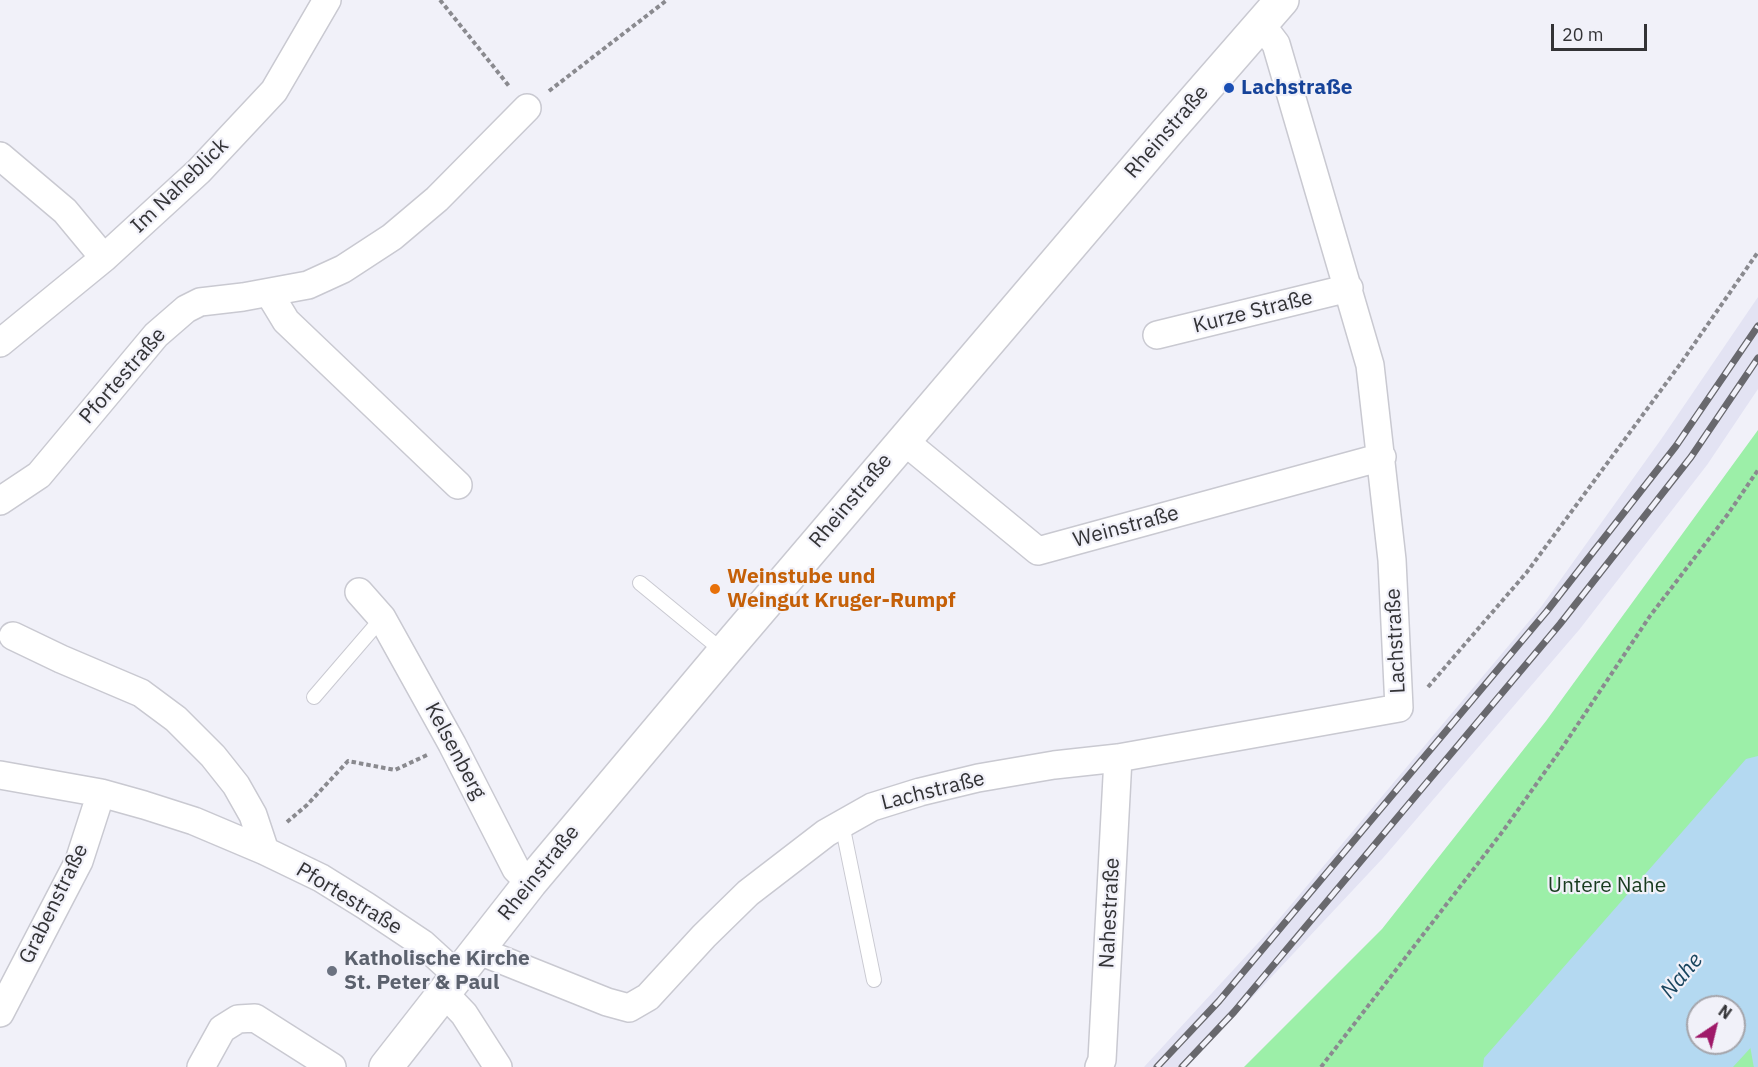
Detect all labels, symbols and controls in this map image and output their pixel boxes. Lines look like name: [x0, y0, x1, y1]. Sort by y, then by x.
scale bar: [1554, 12, 1650, 50]
text: 20 m: [1562, 23, 1604, 46]
place label: Lachstraße: [1241, 75, 1353, 101]
street label: Rheinstraße: [1120, 80, 1214, 184]
marker: Lachstraße: [1222, 81, 1236, 95]
street label: Im Naheblick: [126, 133, 234, 239]
street label: Kurze Straße: [1191, 285, 1315, 339]
street label: Pfortestraße: [74, 323, 172, 429]
street label: Rheinstraße: [804, 449, 898, 553]
street label: Weinstraße: [1070, 501, 1182, 553]
place label: Weinstube und Weingut Kruger-Rumpf: [727, 564, 956, 614]
marker: Weinstube und Weingut Kruger-Rumpf: [708, 582, 722, 596]
street label: Lachstraße: [1381, 588, 1411, 694]
street label: Kelsenberg: [419, 698, 491, 804]
street label: Lachstraße: [879, 766, 987, 816]
street label: Rheinstraße: [493, 820, 585, 926]
street label: Grabenstraße: [14, 840, 94, 968]
street label: Nahestraße: [1095, 857, 1125, 969]
street label: Pfortestraße: [291, 858, 407, 940]
park label: Untere Nahe: [1548, 873, 1666, 899]
place label: Katholische Kirche St. Peter & Paul: [344, 946, 530, 996]
water label: Nahe: [1655, 948, 1709, 1004]
marker: Katholische Kirche St. Peter & Paul: [325, 964, 339, 978]
north arrow: [1686, 995, 1746, 1055]
text: N: [1715, 1000, 1736, 1023]

